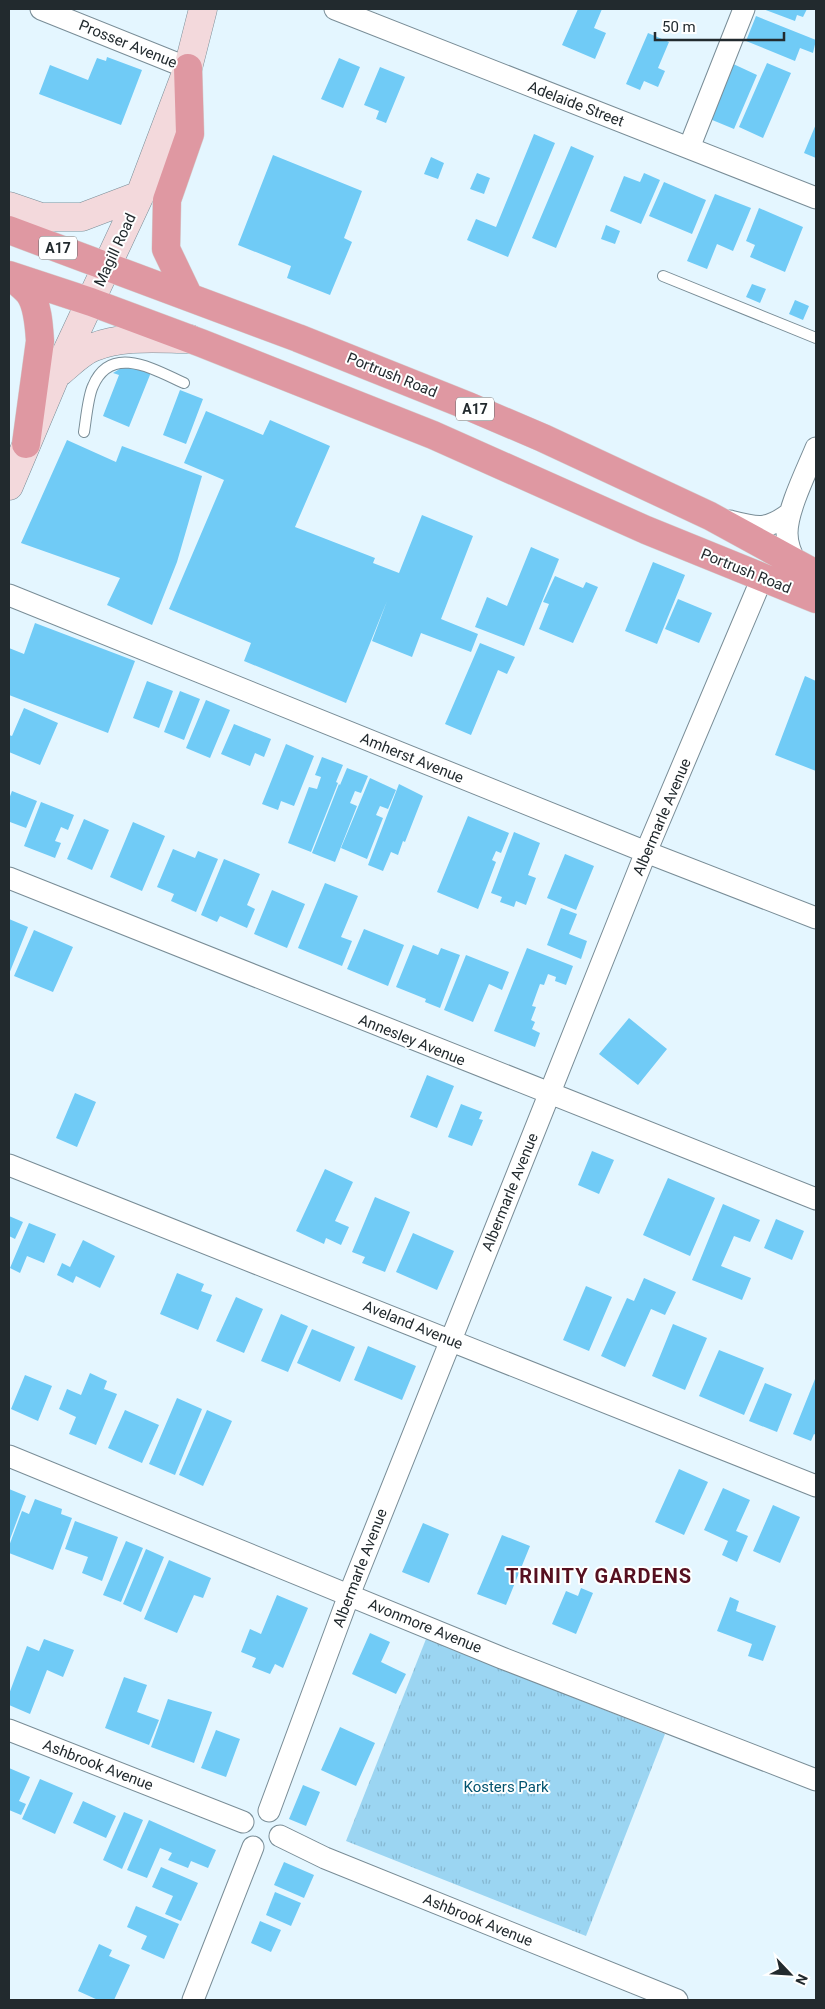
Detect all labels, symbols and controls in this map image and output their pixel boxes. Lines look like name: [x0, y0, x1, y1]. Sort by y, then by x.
scale bar: [655, 10, 784, 42]
street label: Prosser Avenue: [76, 16, 180, 72]
text: 50 m: [662, 18, 696, 36]
street label: Adelaide Street: [525, 77, 627, 131]
street label: Magill Road: [90, 211, 140, 289]
road number: A17: [39, 237, 77, 260]
street label: Portrush Road: [344, 349, 440, 401]
road number: A17: [456, 398, 494, 420]
street label: Portrush Road: [698, 545, 794, 597]
street label: Amherst Avenue: [358, 729, 466, 787]
street label: Albermarle Avenue: [629, 756, 695, 878]
street label: Annesley Avenue: [356, 1010, 468, 1070]
street label: Albermarle Avenue: [478, 1130, 542, 1254]
street label: Aveland Avenue: [361, 1297, 465, 1353]
street label: Albermarle Avenue: [329, 1506, 391, 1630]
district label: TRINITY GARDENS: [506, 1564, 692, 1588]
street label: Avonmore Avenue: [366, 1595, 484, 1657]
street label: Ashbrook Avenue: [40, 1736, 156, 1794]
park label: Kosters Park: [463, 1778, 549, 1796]
street label: Ashbrook Avenue: [421, 1890, 535, 1950]
north arrow: [765, 1949, 815, 1999]
text: N: [792, 1972, 811, 1987]

